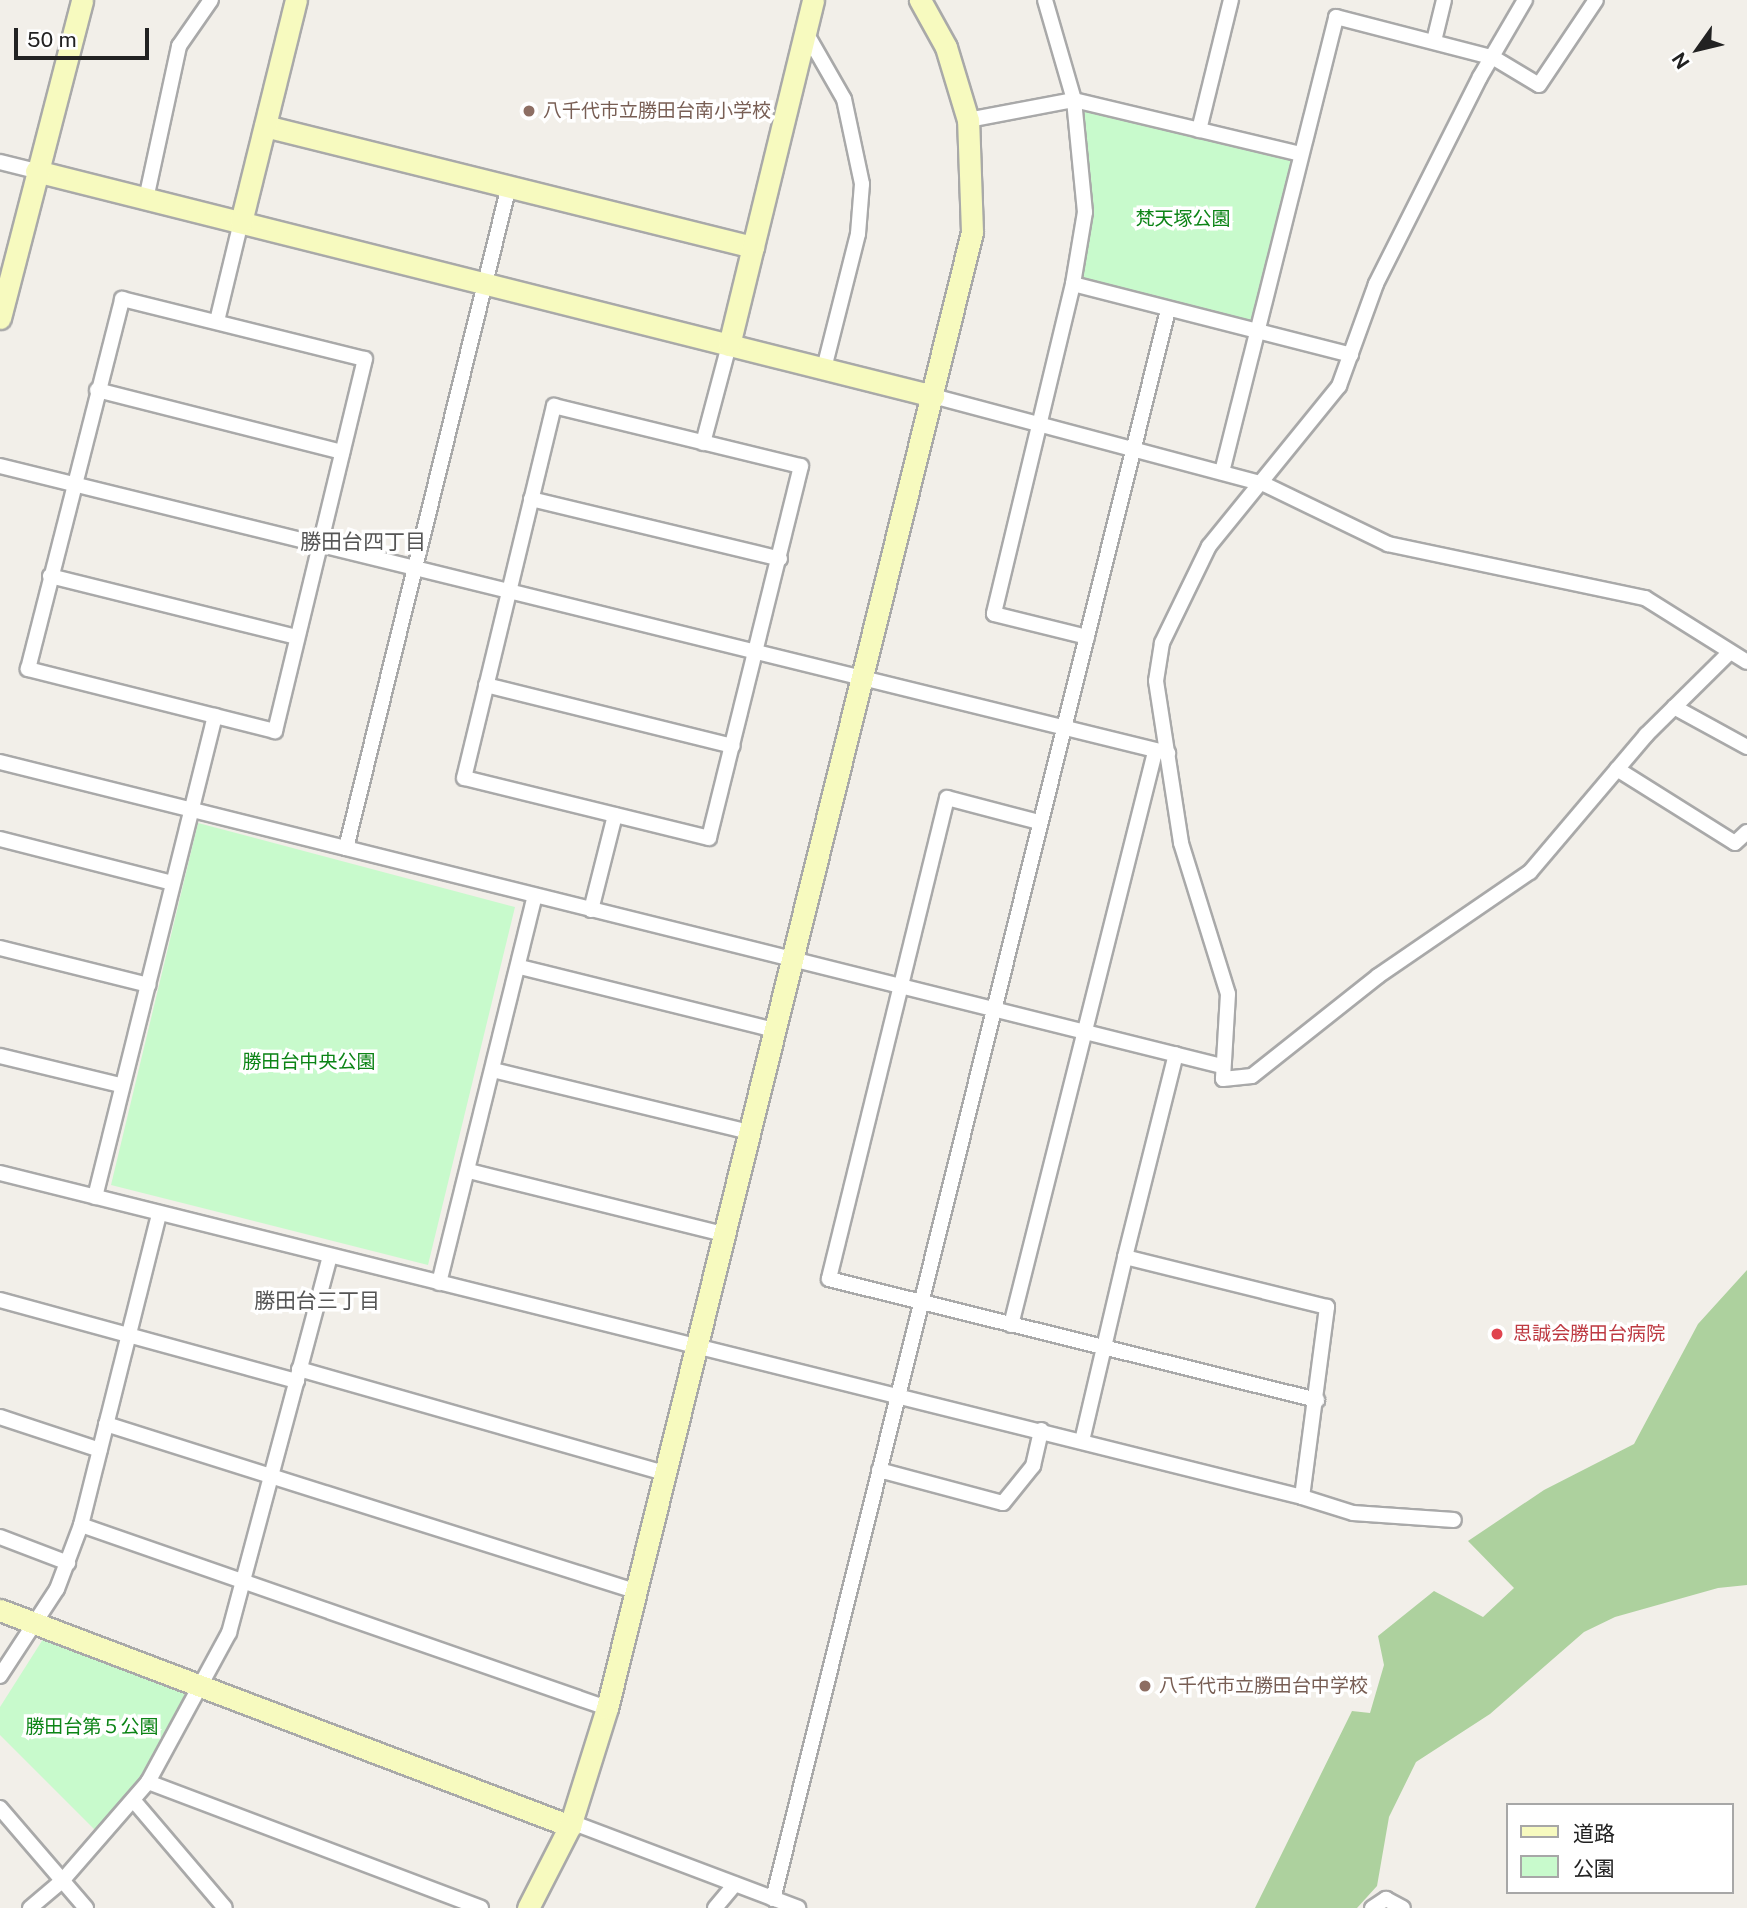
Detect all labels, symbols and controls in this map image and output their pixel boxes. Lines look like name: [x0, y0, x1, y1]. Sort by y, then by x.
scale bar: [18, 14, 152, 58]
north arrow: [1663, 14, 1733, 84]
text: 50 m: [27, 27, 77, 52]
text: N: [1667, 48, 1694, 73]
place label: 八千代市立勝田台南小学校: [543, 100, 771, 122]
marker: 八千代市立勝田台南小学校: [521, 103, 537, 119]
park label: 梵天塚公園: [1136, 208, 1230, 230]
district label: 勝田台四丁目: [300, 529, 426, 555]
park label: 勝田台中央公園: [243, 1051, 375, 1073]
district label: 勝田台三丁目: [254, 1288, 380, 1314]
place label: 思誠会勝田台病院: [1513, 1323, 1665, 1345]
marker: 思誠会勝田台病院: [1487, 1324, 1507, 1344]
place label: 八千代市立勝田台中学校: [1159, 1675, 1368, 1697]
marker: 八千代市立勝田台中学校: [1137, 1678, 1153, 1694]
park label: 勝田台第５公園: [26, 1716, 158, 1738]
legend: [1506, 1803, 1733, 1894]
text: 道路: [1573, 1821, 1615, 1846]
text: 公園: [1573, 1856, 1615, 1881]

